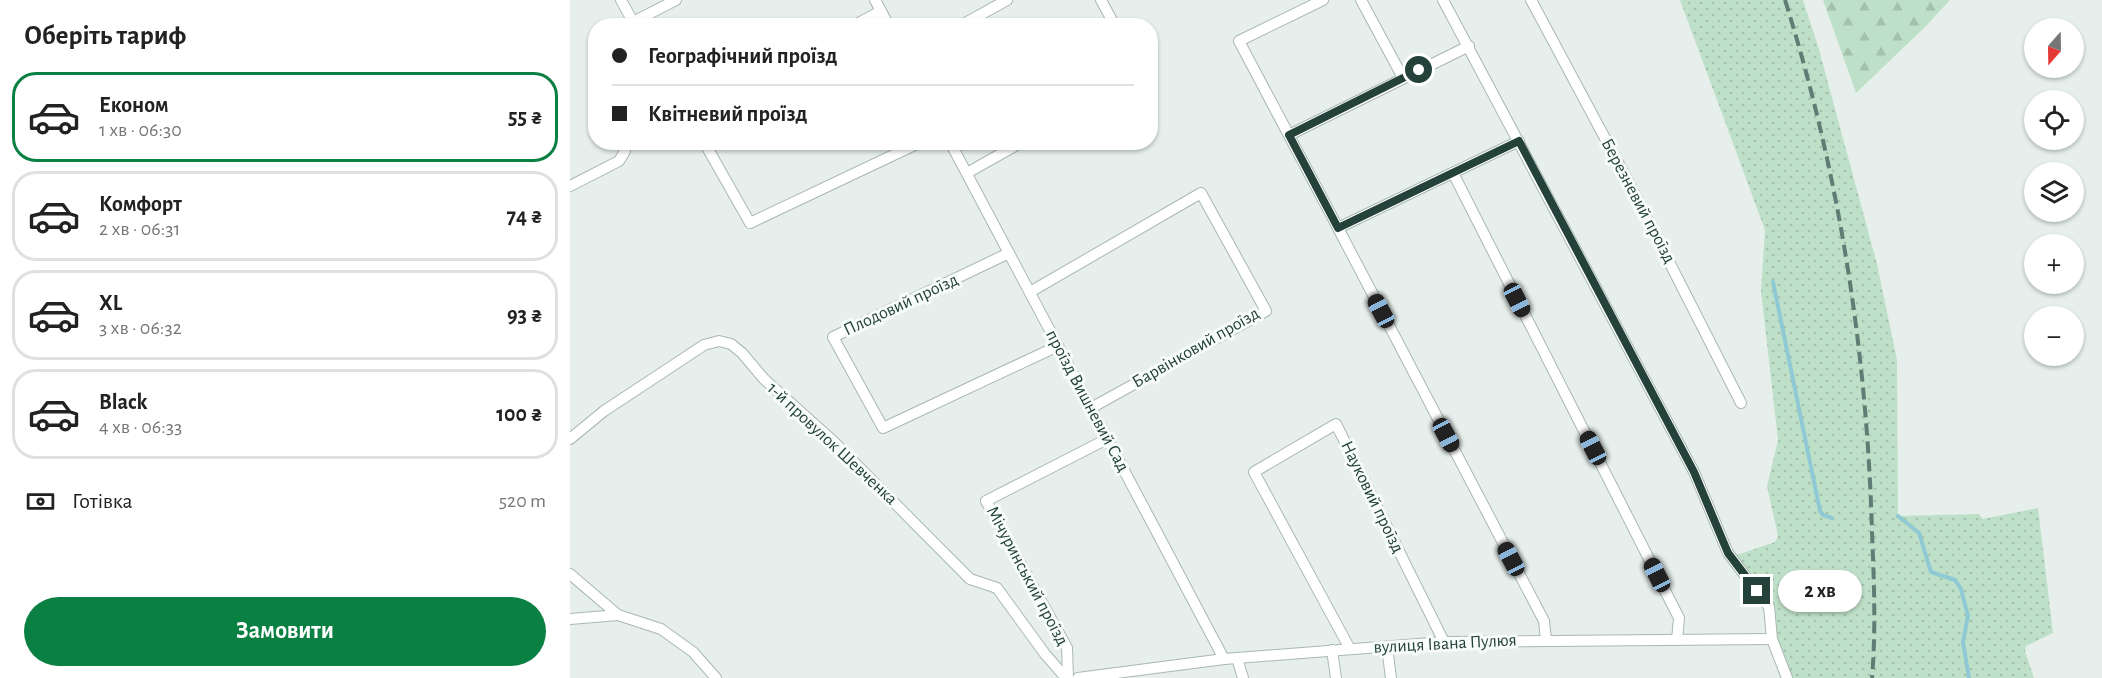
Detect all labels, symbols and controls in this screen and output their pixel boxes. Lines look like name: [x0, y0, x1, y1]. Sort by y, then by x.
north arrow: [2024, 18, 2084, 78]
map controls: [2024, 18, 2084, 366]
text: Оберіть тариф: [24, 22, 186, 49]
text: Географічний проїзд: [648, 45, 837, 67]
route start: [1405, 56, 1432, 83]
icon: car: [27, 90, 81, 144]
button: locate: [2024, 90, 2084, 150]
text: Економ: [99, 94, 169, 116]
text: Квітневий проїзд: [648, 103, 807, 125]
text: 55 ₴: [508, 106, 543, 128]
text: 1 хв · 06:30: [99, 120, 182, 140]
street label: Березневий проїзд: [1598, 136, 1678, 266]
button: layers: [2024, 162, 2084, 222]
icon: car: [27, 189, 81, 243]
text: Комфорт: [99, 193, 182, 215]
text: 74 ₴: [506, 205, 543, 227]
text: 2 хв · 06:31: [99, 219, 180, 239]
button: +: [2024, 234, 2084, 294]
street label: Плодовий проїзд: [841, 271, 961, 339]
car: [1501, 280, 1533, 320]
icon: car: [27, 288, 81, 342]
car: [1365, 291, 1397, 331]
text: XL: [99, 292, 122, 314]
text: 93 ₴: [507, 304, 543, 326]
street label: Барвінковий проїзд: [1129, 304, 1263, 392]
button: −: [2024, 306, 2084, 366]
text: 3 хв · 06:32: [99, 318, 182, 338]
street label: проїзд Вишневий Сад: [1042, 327, 1132, 475]
street label: 1-й провулок Шевченка: [764, 379, 900, 509]
icon: car: [27, 387, 81, 441]
text: Black: [99, 391, 147, 413]
text: 100 ₴: [496, 403, 543, 425]
car: [1430, 415, 1462, 455]
text: 4 хв · 06:33: [99, 417, 182, 437]
car: [1577, 428, 1609, 468]
street label: Науковий проїзд: [1337, 438, 1407, 556]
icon: cash: [24, 485, 57, 518]
text: Готівка: [72, 490, 133, 512]
text: 520 m: [499, 491, 546, 511]
street label: Мічуринський проїзд: [983, 503, 1071, 649]
car: [1495, 539, 1527, 579]
car: [1641, 555, 1673, 595]
callout: 2 хв: [1778, 570, 1862, 612]
route end: [1743, 577, 1770, 604]
text: 2 хв: [1804, 581, 1836, 601]
button: Замовити: [24, 597, 546, 666]
street label: вулиця Івана Пулюя: [1373, 631, 1517, 657]

